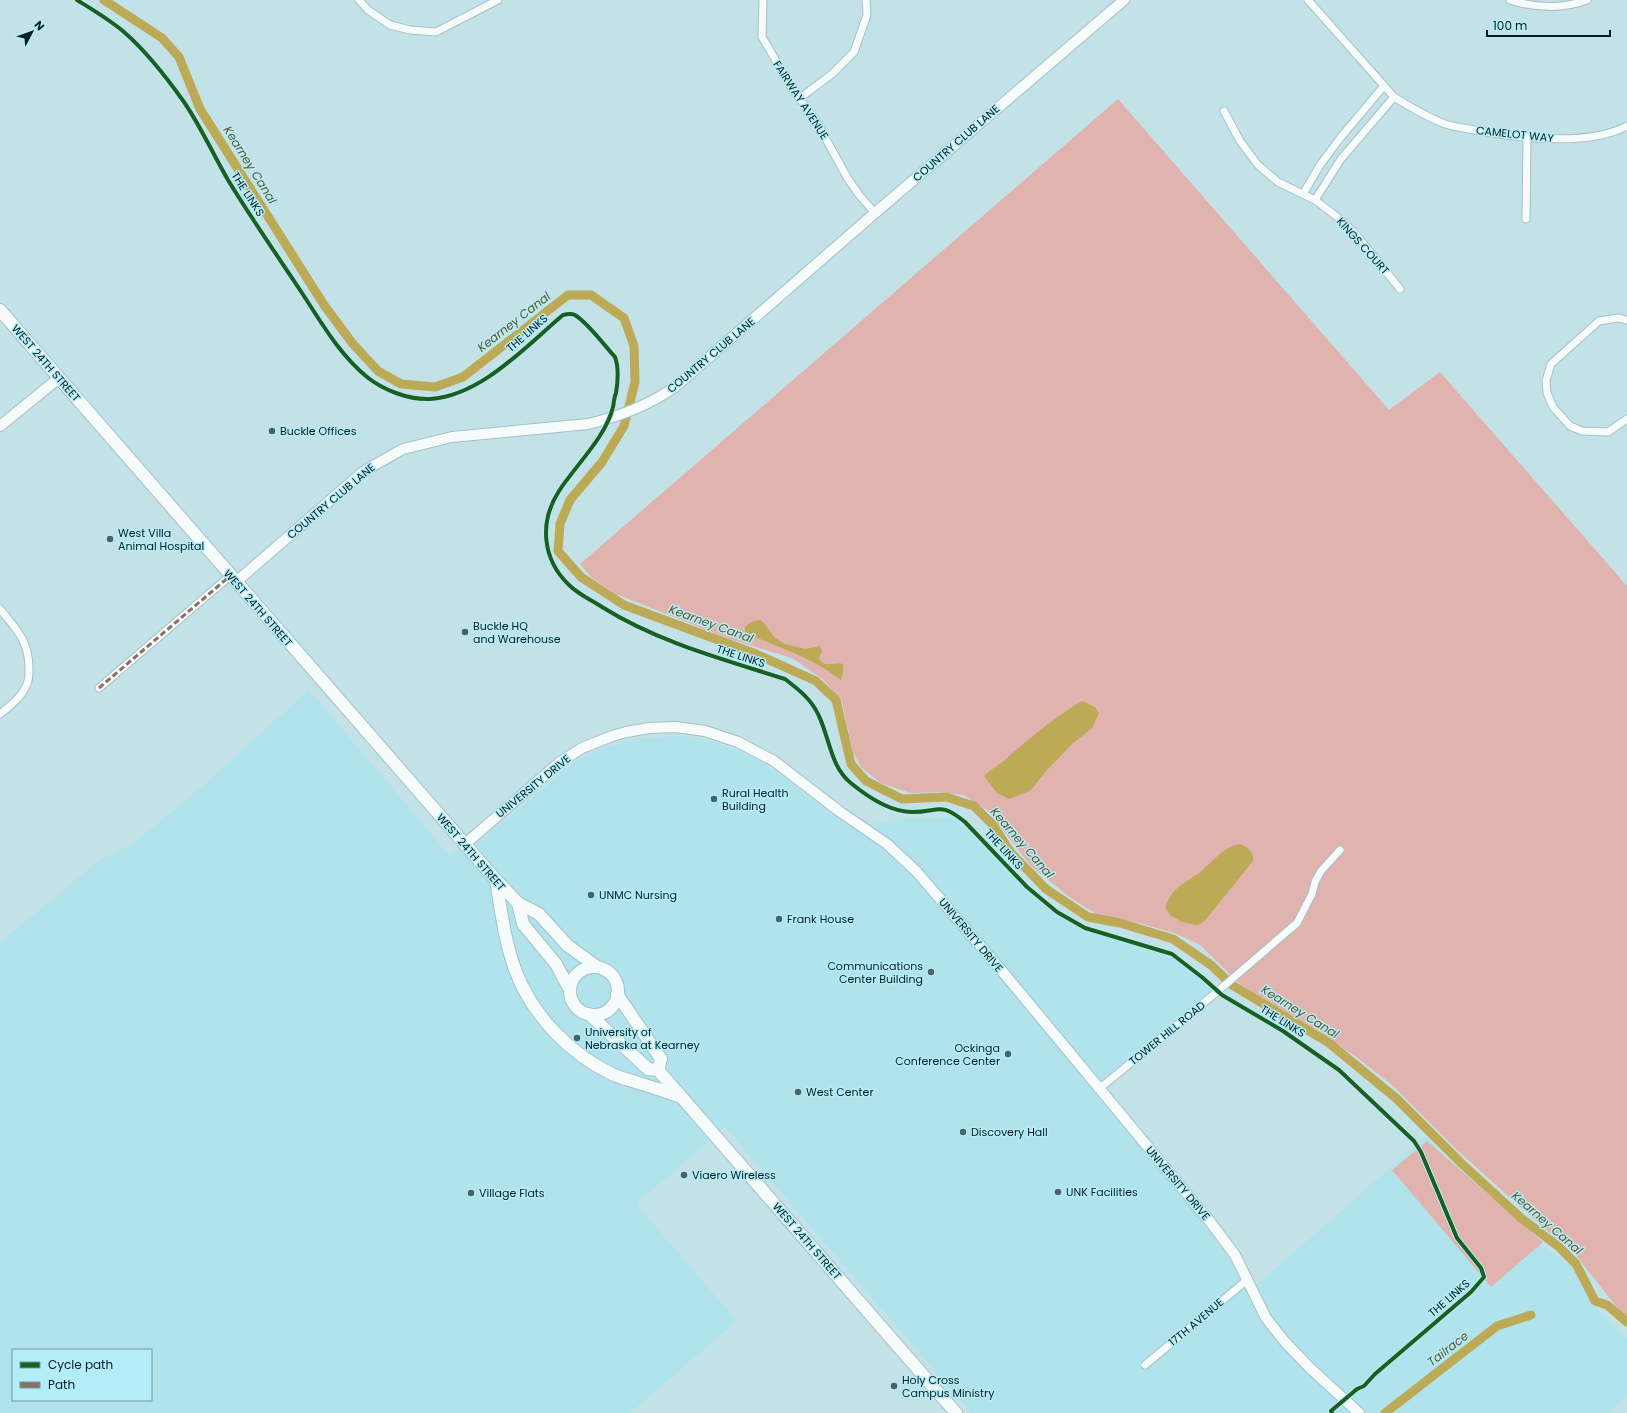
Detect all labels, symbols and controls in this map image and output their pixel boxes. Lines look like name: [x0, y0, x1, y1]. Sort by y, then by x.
north arrow: [12, 12, 52, 52]
scale bar: [1487, 12, 1610, 38]
text: N: [31, 17, 48, 34]
text: 100 m: [1493, 17, 1527, 34]
street label: FAIRWAY AVENUE: [769, 57, 833, 143]
street label: COUNTRY CLUB LANE: [909, 101, 1003, 185]
street label: CAMELOT WAY: [1475, 122, 1555, 146]
water label: Kearney Canal: [220, 123, 281, 207]
street label: THE LINKS: [228, 169, 268, 219]
street label: KINGS COURT: [1333, 214, 1393, 278]
water label: Kearney Canal: [473, 288, 554, 356]
street label: THE LINKS: [503, 310, 551, 356]
street label: COUNTRY CLUB LANE: [664, 313, 758, 397]
street label: WEST 24TH STREET: [8, 321, 84, 405]
place label: Buckle Offices: [280, 423, 357, 439]
marker: Buckle Offices: [267, 426, 277, 436]
street label: COUNTRY CLUB LANE: [284, 459, 378, 543]
place label: West Villa Animal Hospital: [118, 525, 204, 554]
marker: West Villa Animal Hospital: [105, 534, 115, 544]
street label: WEST 24TH STREET: [220, 566, 296, 650]
water label: Kearney Canal: [667, 600, 756, 647]
place label: Buckle HQ and Warehouse: [473, 618, 561, 647]
marker: Buckle HQ and Warehouse: [460, 627, 470, 637]
street label: THE LINKS: [715, 641, 767, 671]
street label: UNIVERSITY DRIVE: [492, 751, 574, 821]
place label: Rural Health Building: [722, 785, 789, 814]
marker: Rural Health Building: [709, 794, 719, 804]
water label: Kearney Canal: [987, 804, 1058, 882]
street label: WEST 24TH STREET: [433, 810, 509, 894]
street label: THE LINKS: [981, 825, 1027, 873]
place label: UNMC Nursing: [599, 887, 677, 903]
marker: UNMC Nursing: [586, 890, 596, 900]
street label: UNIVERSITY DRIVE: [935, 894, 1007, 976]
place label: Frank House: [787, 911, 854, 927]
marker: Frank House: [774, 914, 784, 924]
place label: Communications Center Building: [827, 958, 923, 987]
marker: Communications Center Building: [926, 967, 936, 977]
water label: Kearney Canal: [1258, 981, 1342, 1042]
street label: TOWER HILL ROAD: [1125, 997, 1209, 1069]
street label: THE LINKS: [1257, 1001, 1309, 1041]
place label: University of Nebraska at Kearney: [585, 1024, 700, 1053]
marker: University of Nebraska at Kearney: [572, 1033, 582, 1043]
place label: Ockinga Conference Center: [895, 1040, 1000, 1069]
marker: Ockinga Conference Center: [1003, 1049, 1013, 1059]
place label: West Center: [806, 1084, 874, 1100]
marker: West Center: [793, 1087, 803, 1097]
place label: Discovery Hall: [971, 1124, 1048, 1140]
marker: Discovery Hall: [958, 1127, 968, 1137]
street label: UNIVERSITY DRIVE: [1142, 1142, 1214, 1224]
place label: Viaero Wireless: [692, 1167, 776, 1183]
marker: Viaero Wireless: [679, 1170, 689, 1180]
place label: UNK Facilities: [1066, 1184, 1138, 1200]
place label: Village Flats: [479, 1185, 545, 1201]
marker: UNK Facilities: [1053, 1187, 1063, 1197]
water label: Kearney Canal: [1508, 1187, 1586, 1258]
marker: Village Flats: [466, 1188, 476, 1198]
street label: WEST 24TH STREET: [769, 1199, 845, 1283]
street label: THE LINKS: [1425, 1275, 1473, 1321]
street label: 17TH AVENUE: [1165, 1294, 1227, 1350]
water label: Tailrace: [1424, 1327, 1472, 1370]
legend: [12, 1349, 152, 1401]
text: Cycle path: [48, 1356, 113, 1373]
place label: Holy Cross Campus Ministry: [902, 1372, 995, 1401]
text: Path: [48, 1376, 75, 1393]
marker: Holy Cross Campus Ministry: [889, 1381, 899, 1391]

